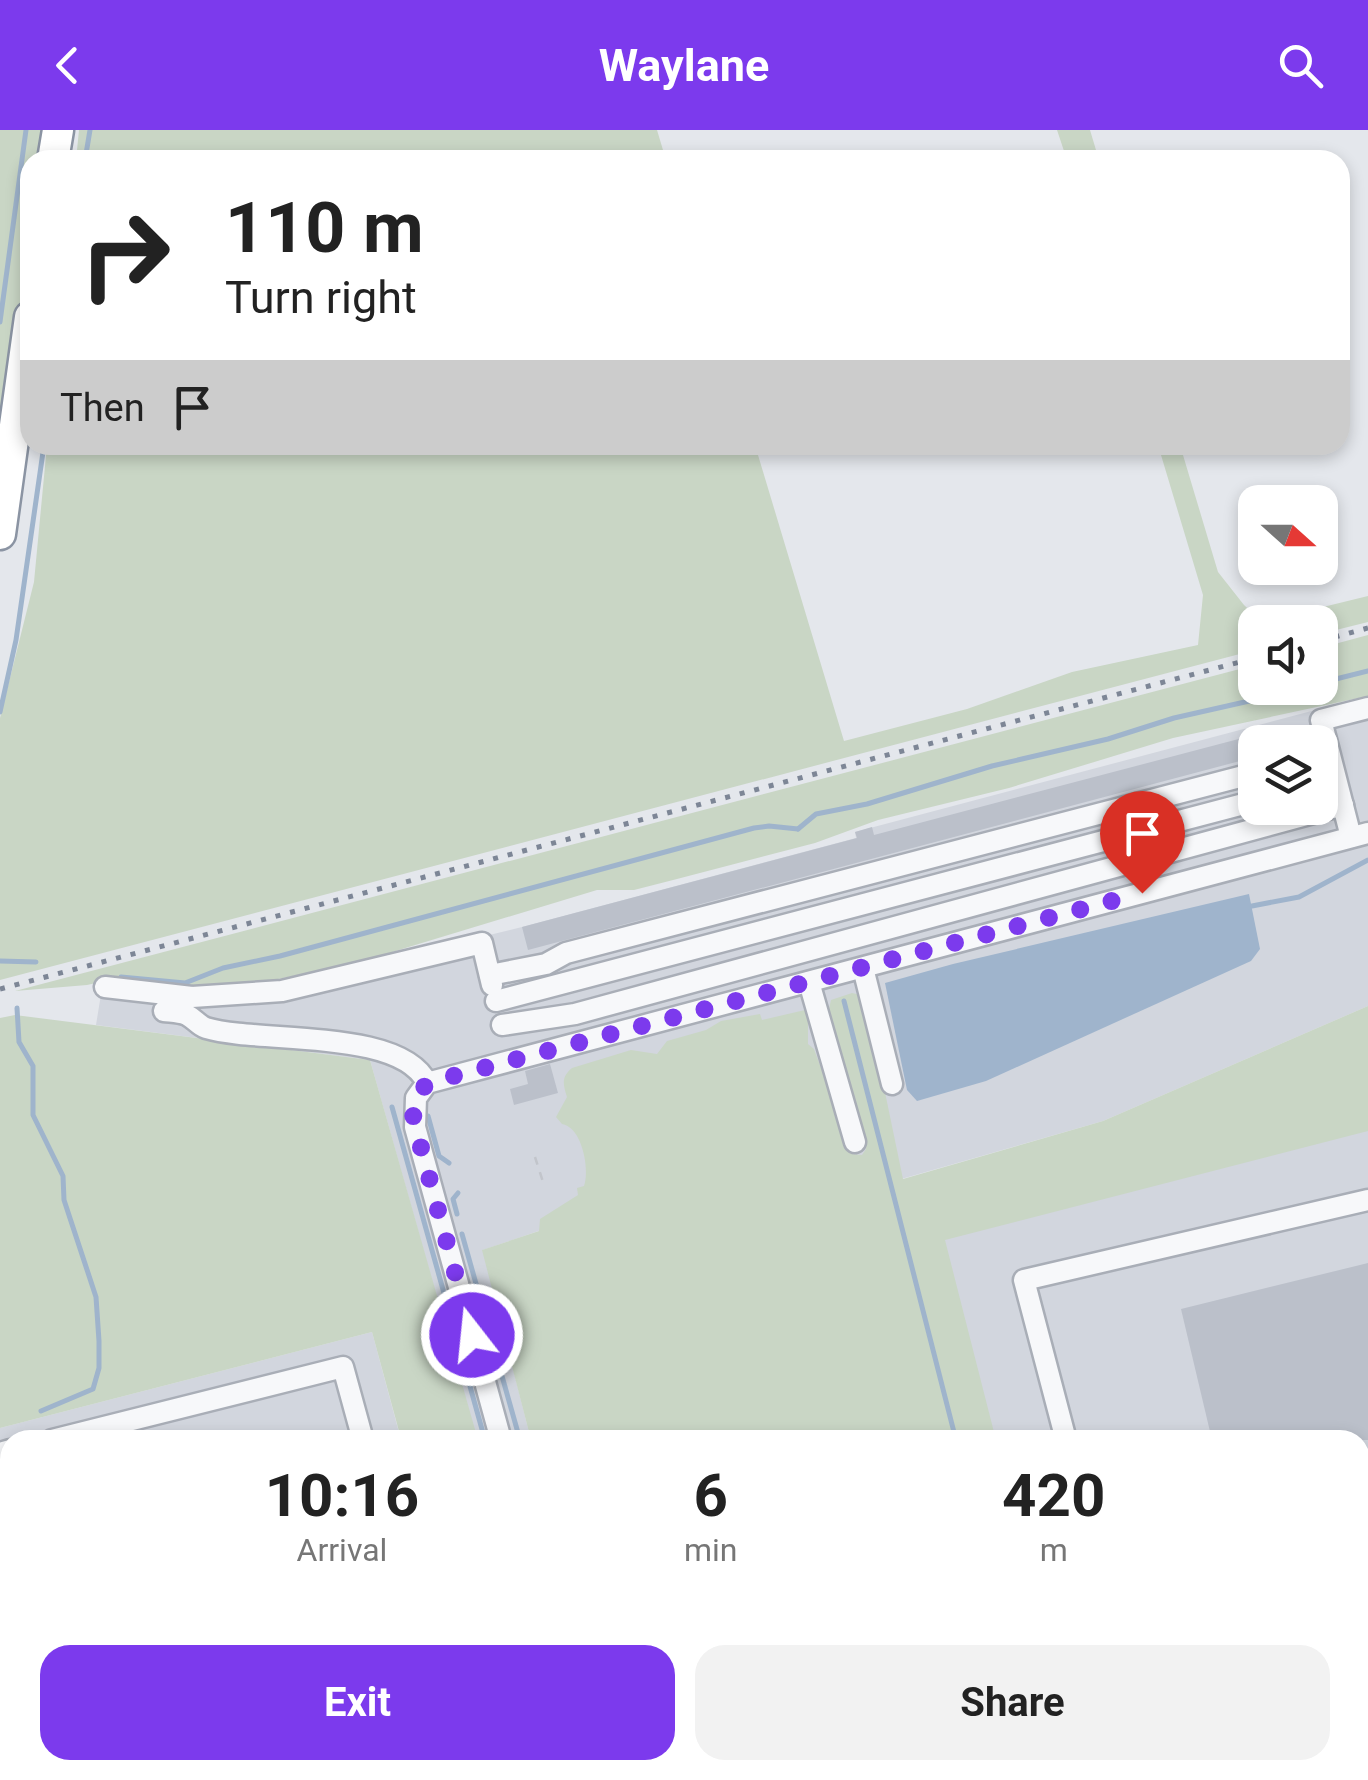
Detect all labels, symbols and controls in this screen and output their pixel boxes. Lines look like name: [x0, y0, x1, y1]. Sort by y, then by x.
icon: back: [40, 38, 95, 93]
icon: search: [1273, 38, 1328, 93]
text: Waylane: [599, 39, 769, 92]
text: 110 m: [225, 187, 424, 269]
icon: right: [60, 190, 190, 320]
text: Turn right: [225, 271, 417, 324]
icon: arrive: [165, 380, 220, 435]
text: Then: [60, 386, 145, 430]
north arrow: [1238, 485, 1338, 585]
map controls: [1238, 485, 1338, 825]
button: sound: [1238, 605, 1338, 705]
button: layers: [1238, 725, 1338, 825]
pin: [1100, 791, 1185, 894]
icon: arrive: [1115, 806, 1170, 861]
position arrow: [420, 1283, 524, 1387]
text: 10:16: [265, 1460, 419, 1531]
text: 6: [693, 1460, 728, 1531]
text: 420: [1002, 1460, 1105, 1531]
text: Arrival: [297, 1531, 387, 1569]
text: min: [684, 1531, 737, 1569]
text: m: [1040, 1531, 1068, 1569]
button: Exit: [40, 1645, 675, 1760]
button: Share: [695, 1645, 1330, 1760]

